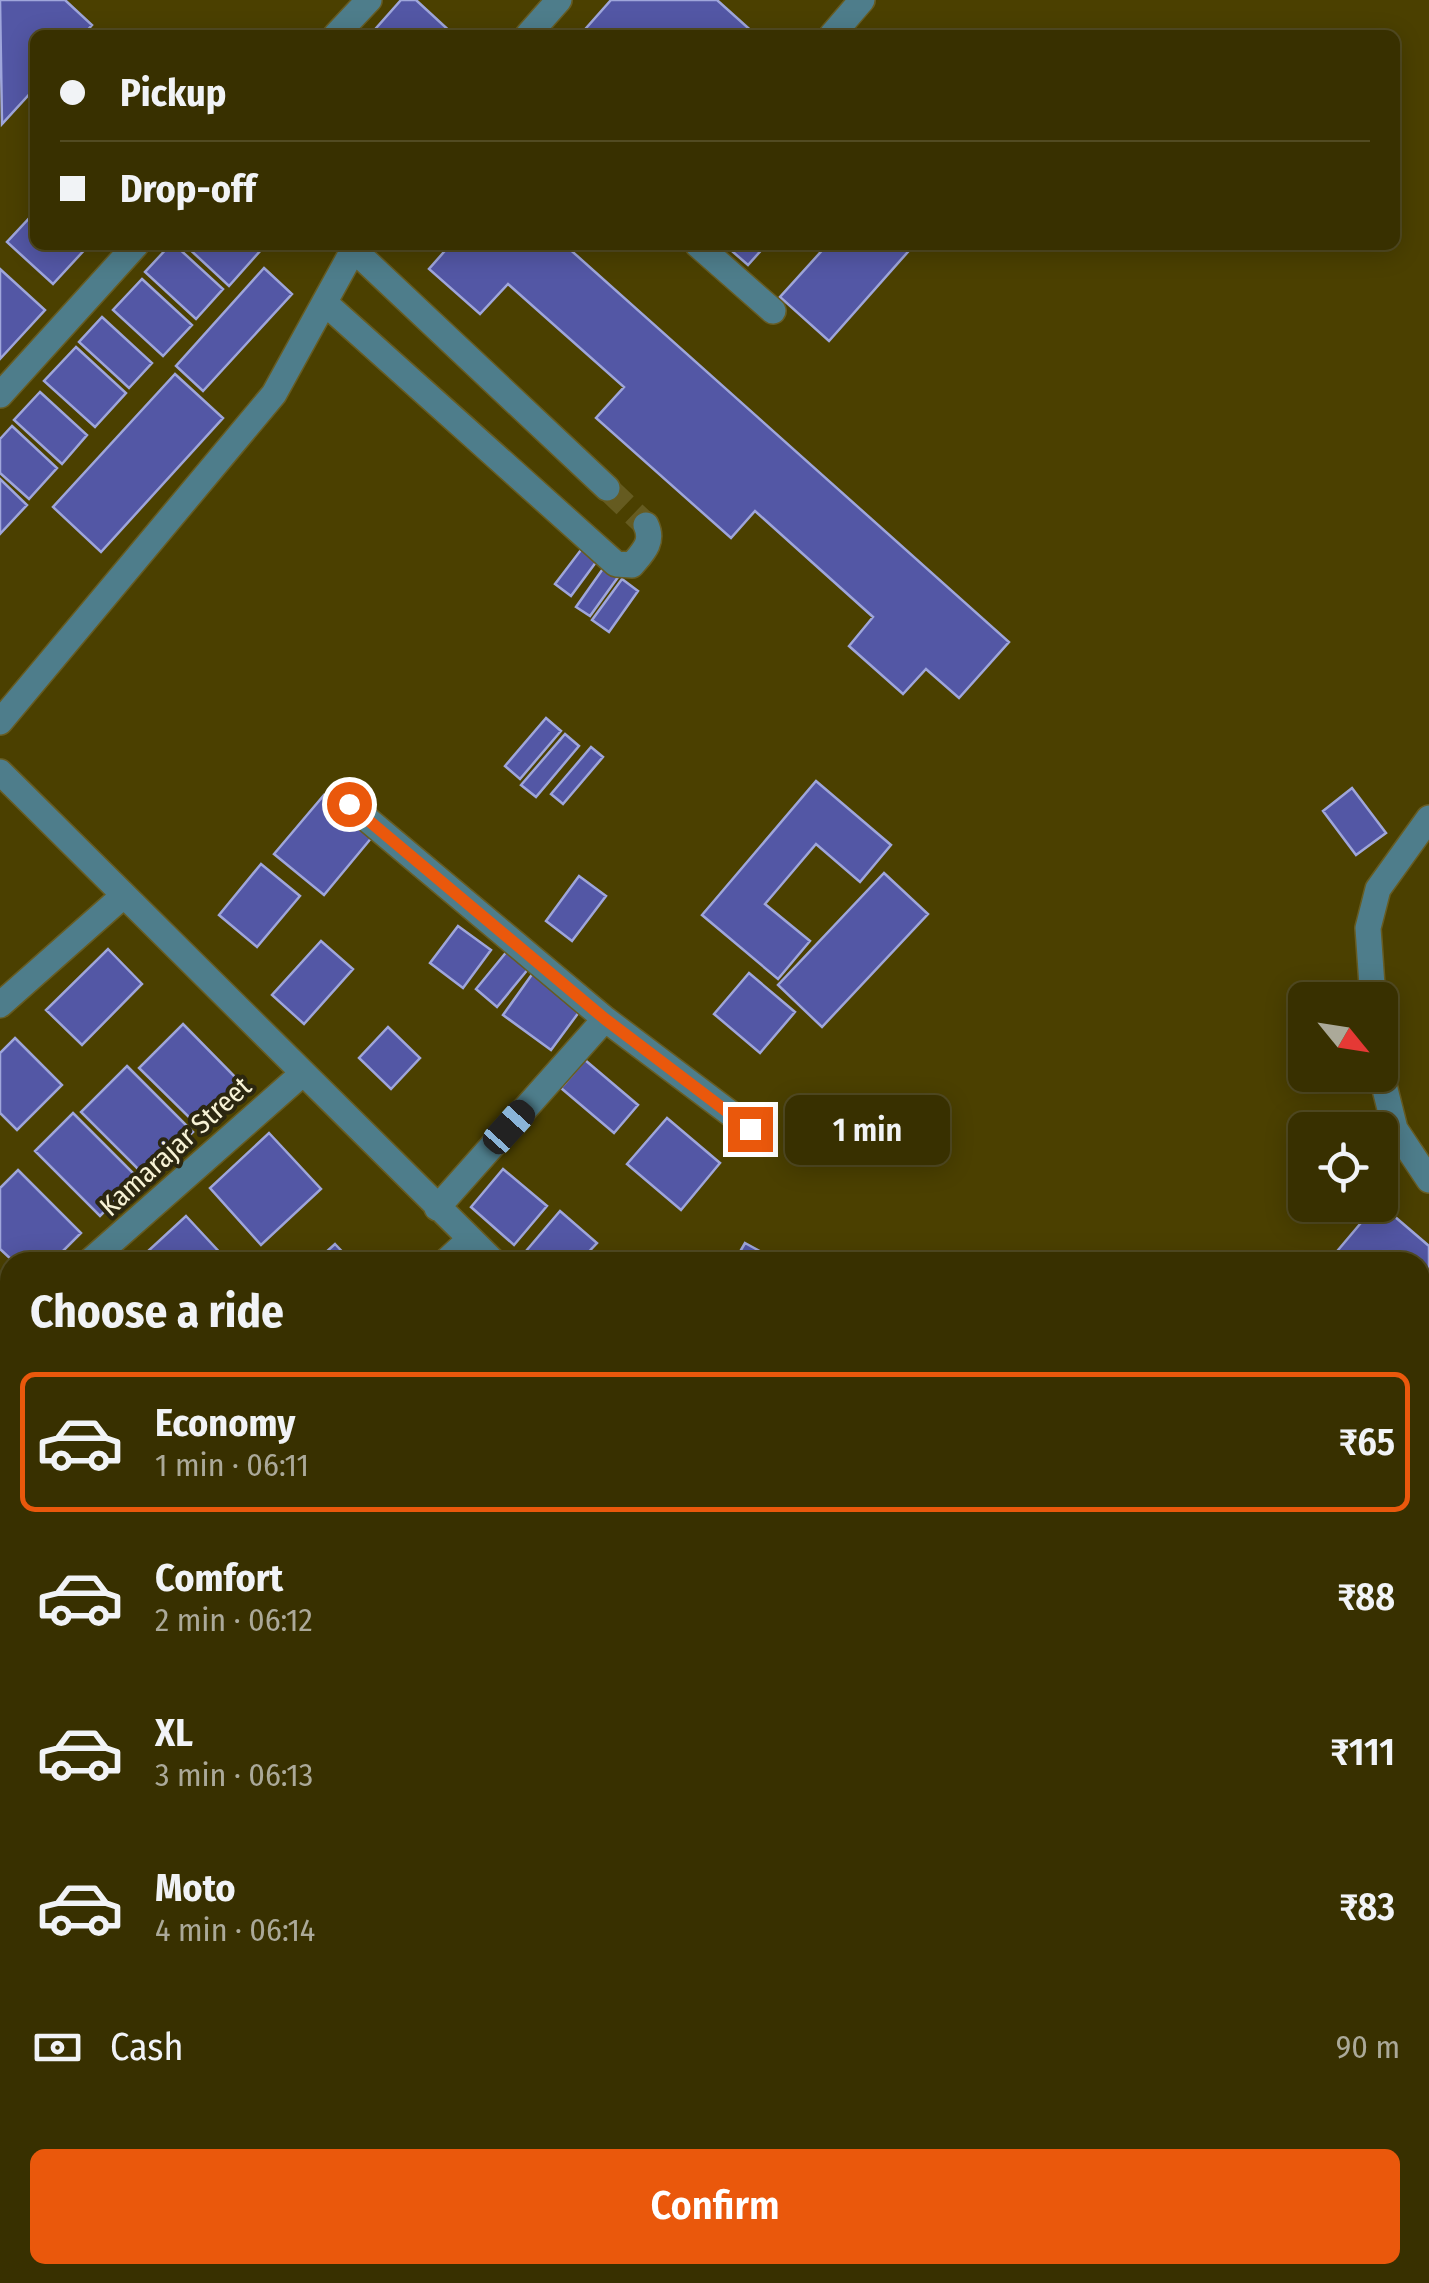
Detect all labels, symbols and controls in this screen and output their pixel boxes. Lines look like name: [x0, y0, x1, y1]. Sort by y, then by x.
text: Pickup: [120, 70, 226, 116]
text: Drop-off: [120, 166, 256, 212]
route start: [327, 782, 372, 827]
north arrow: [1288, 982, 1398, 1092]
map controls: [1288, 982, 1398, 1222]
street label: Kamarajar Street: [93, 1069, 258, 1223]
callout: 1 min: [785, 1094, 950, 1164]
car: [478, 1095, 540, 1159]
route end: [728, 1107, 773, 1152]
text: 1 min: [833, 1111, 902, 1149]
button: locate: [1288, 1112, 1398, 1222]
text: Choose a ride: [30, 1285, 284, 1339]
icon: car: [35, 1397, 125, 1487]
text: Economy: [155, 1400, 295, 1446]
text: ₹65: [1339, 1419, 1395, 1465]
text: 1 min · 06:11: [155, 1446, 309, 1484]
icon: car: [35, 1552, 125, 1642]
text: Comfort: [155, 1555, 283, 1601]
text: ₹88: [1337, 1574, 1395, 1620]
text: 2 min · 06:12: [155, 1601, 313, 1639]
icon: car: [35, 1707, 125, 1797]
text: XL: [155, 1710, 193, 1756]
text: ₹111: [1330, 1729, 1395, 1775]
text: 3 min · 06:13: [155, 1756, 313, 1794]
icon: car: [35, 1862, 125, 1952]
text: Moto: [155, 1865, 236, 1911]
text: ₹83: [1339, 1884, 1395, 1930]
text: 4 min · 06:14: [155, 1911, 315, 1949]
icon: cash: [30, 2020, 85, 2075]
text: Cash: [110, 2024, 184, 2070]
text: 90 m: [1336, 2028, 1400, 2066]
button: Confirm: [30, 2149, 1400, 2264]

